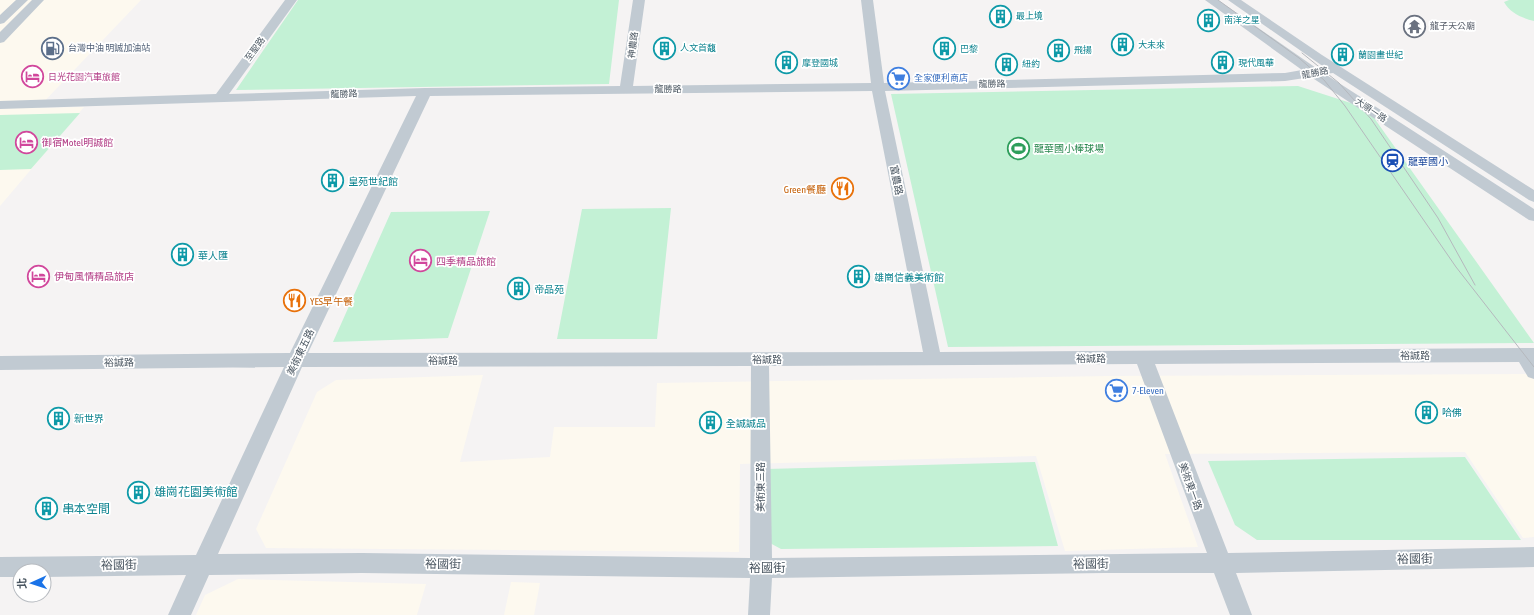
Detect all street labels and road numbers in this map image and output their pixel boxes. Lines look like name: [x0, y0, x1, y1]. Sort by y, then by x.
street label: 神農路: [626, 31, 640, 59]
street label: 至聖路: [243, 35, 267, 63]
street label: 龍勝路: [1301, 65, 1329, 80]
street label: 龍勝路: [978, 78, 1006, 89]
street label: 龍勝路: [654, 83, 682, 94]
street label: 龍勝路: [330, 88, 358, 99]
street label: 大順一路: [1353, 96, 1389, 124]
street label: 富農路: [888, 164, 905, 196]
street label: 美術東五路: [285, 327, 316, 377]
street label: 裕誠路: [1400, 350, 1430, 361]
street label: 裕誠路: [1076, 353, 1106, 364]
street label: 裕誠路: [752, 354, 782, 365]
street label: 裕誠路: [428, 355, 458, 366]
street label: 裕誠路: [104, 357, 134, 368]
street label: 美術東一路: [1177, 461, 1204, 512]
street label: 美術東三路: [755, 462, 766, 512]
street label: 裕國街: [1397, 552, 1433, 566]
street label: 裕國街: [425, 557, 461, 571]
street label: 裕國街: [1073, 557, 1109, 571]
street label: 裕國街: [101, 558, 137, 572]
street label: 裕國街: [749, 561, 785, 575]

